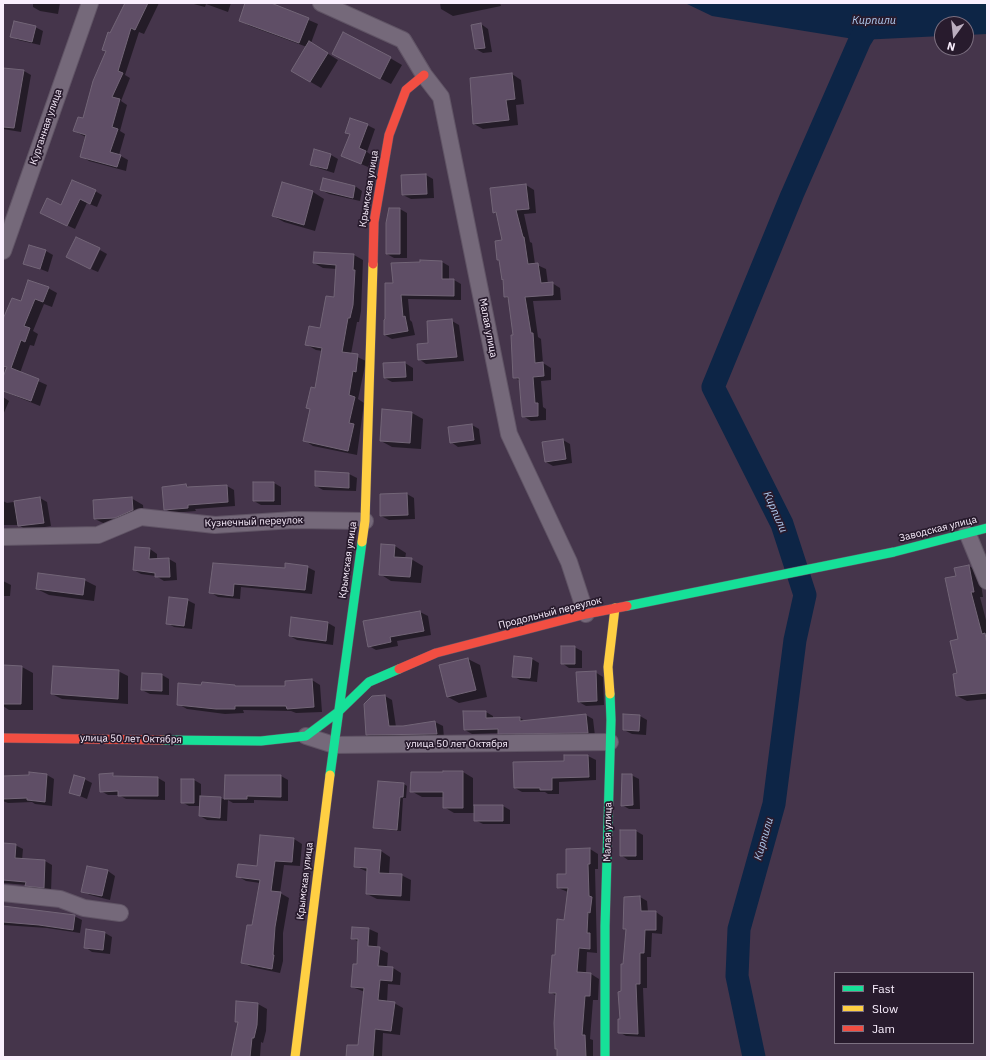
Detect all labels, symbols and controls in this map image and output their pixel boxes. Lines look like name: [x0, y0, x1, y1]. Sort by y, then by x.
water label: Кирпили: [852, 14, 896, 28]
north arrow: [934, 16, 974, 56]
text: N: [945, 39, 957, 54]
street label: Курганная улица: [27, 88, 65, 166]
street label: Крымская улица: [357, 150, 381, 228]
street label: Малая улица: [476, 297, 500, 359]
water label: Кирпили: [760, 489, 790, 535]
street label: Кузнечный переулок: [205, 514, 303, 530]
street label: Заводская улица: [898, 514, 978, 544]
street label: Крымская улица: [337, 521, 359, 599]
street label: Продольный переулок: [497, 594, 603, 632]
street label: улица 50 лет Октября: [80, 732, 182, 746]
street label: улица 50 лет Октября: [406, 738, 508, 750]
street label: Малая улица: [601, 802, 615, 862]
water label: Кирпили: [752, 816, 776, 862]
street label: Крымская улица: [294, 842, 316, 920]
legend: [834, 972, 974, 1044]
text: Fast: [872, 981, 895, 996]
text: Slow: [872, 1001, 898, 1016]
text: Jam: [872, 1021, 895, 1036]

